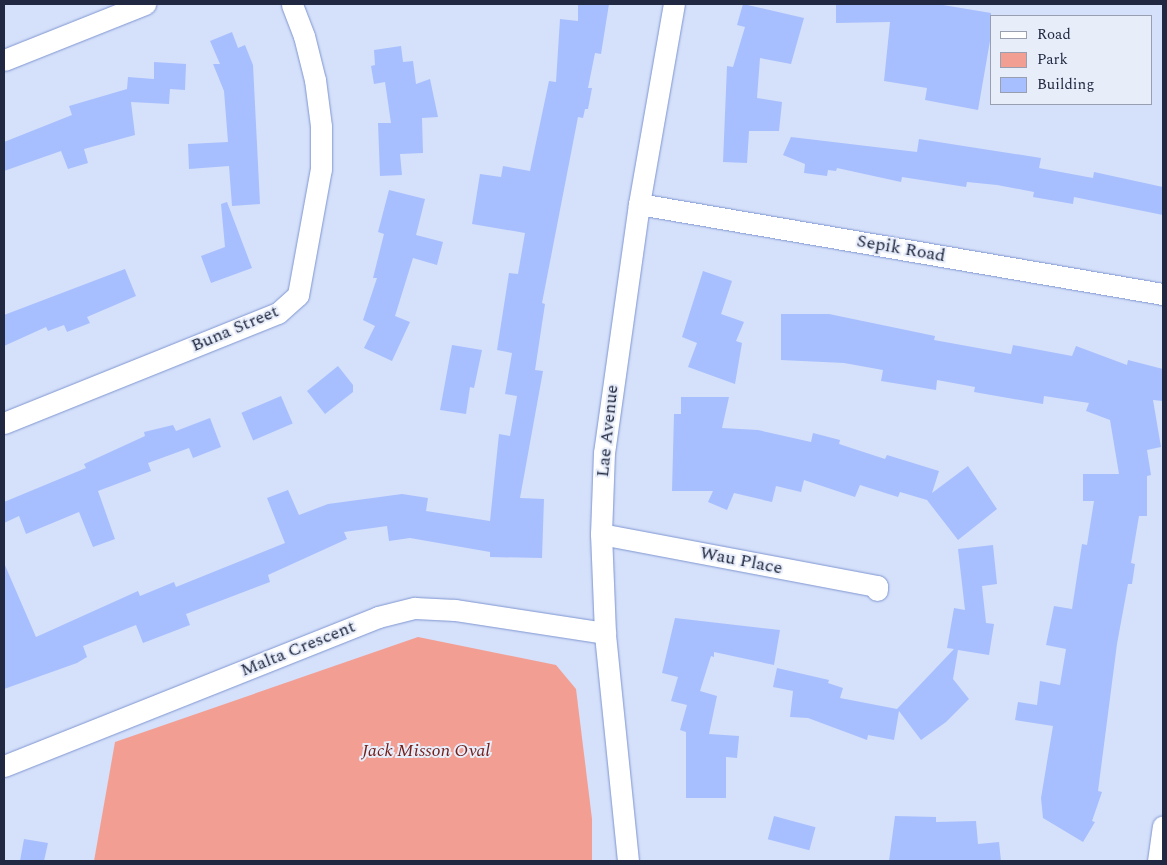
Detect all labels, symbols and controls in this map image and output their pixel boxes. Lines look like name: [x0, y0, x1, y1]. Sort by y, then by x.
legend: [990, 15, 1152, 105]
text: Road: [1037, 23, 1071, 46]
text: Park: [1037, 48, 1068, 71]
text: Building: [1037, 73, 1094, 96]
street label: Sepik Road: [855, 231, 947, 267]
street label: Buna Street: [188, 301, 282, 357]
street label: Lae Avenue: [592, 384, 624, 478]
street label: Wau Place: [698, 542, 784, 580]
street label: Malta Crescent: [237, 616, 359, 682]
park label: Jack Misson Oval: [362, 740, 490, 762]

